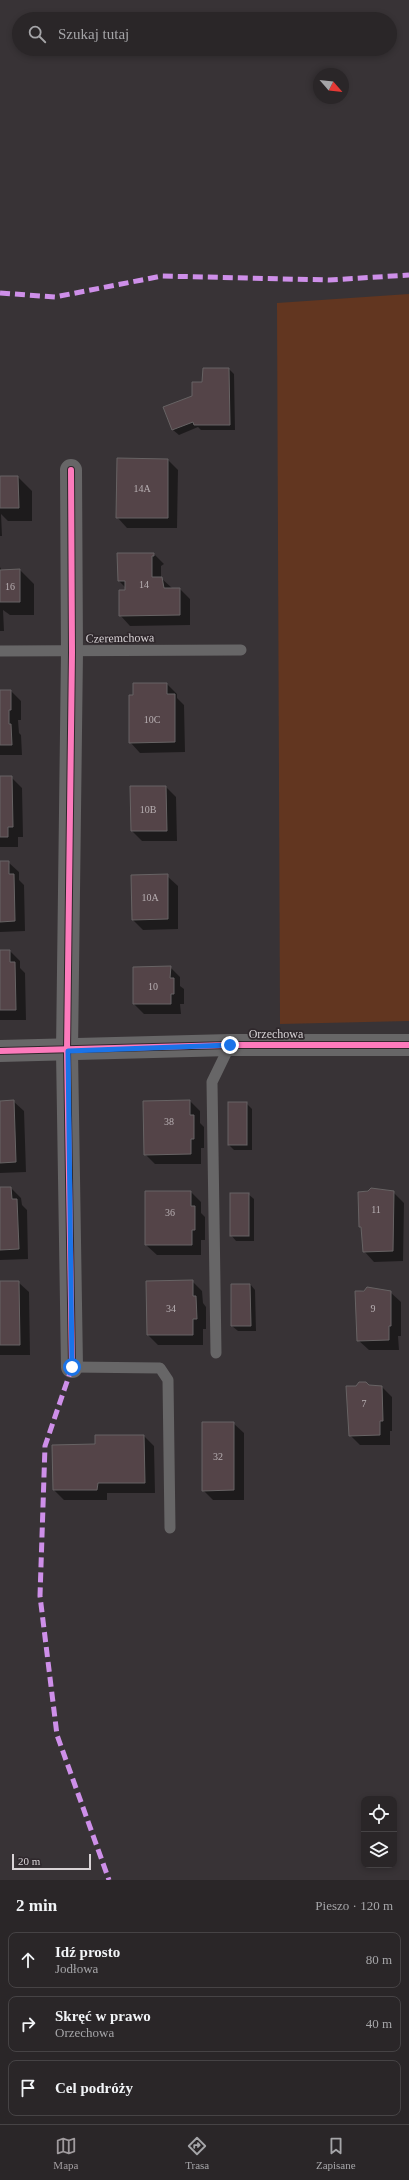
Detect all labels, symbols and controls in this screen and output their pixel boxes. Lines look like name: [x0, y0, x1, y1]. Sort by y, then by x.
search box: [12, 12, 397, 56]
icon: search: [26, 23, 48, 45]
text: Szukaj tutaj: [58, 26, 129, 42]
north arrow: [313, 68, 349, 104]
house number: 14A: [133, 483, 151, 494]
house number: 14: [139, 579, 149, 590]
house number: 16: [5, 581, 15, 592]
street label: Czeremchowa: [86, 630, 155, 646]
house number: 10C: [144, 714, 161, 725]
house number: 10B: [140, 804, 157, 815]
house number: 10A: [141, 892, 159, 903]
house number: 10: [148, 981, 158, 992]
street label: Orzechowa: [249, 1027, 304, 1041]
route end: [221, 1036, 239, 1054]
house number: 38: [164, 1116, 174, 1127]
house number: 11: [371, 1204, 381, 1215]
house number: 36: [165, 1207, 175, 1218]
house number: 34: [166, 1303, 176, 1314]
house number: 9: [371, 1303, 376, 1314]
route start: [63, 1358, 81, 1376]
house number: 7: [362, 1398, 367, 1409]
house number: 32: [213, 1451, 223, 1462]
map controls: [361, 1796, 397, 1868]
button: locate: [361, 1796, 397, 1832]
button: layers: [361, 1832, 397, 1868]
scale bar: [12, 1852, 91, 1871]
text: 20 m: [18, 1855, 40, 1867]
text: 2 min: [16, 1896, 57, 1915]
text: Pieszo · 120 m: [315, 1898, 393, 1913]
text: Idź prosto: [55, 1944, 120, 1960]
icon: ahead: [17, 1949, 39, 1971]
text: 80 m: [366, 1952, 392, 1967]
text: Jodłowa: [55, 1961, 98, 1976]
text: Skręć w prawo: [55, 2008, 151, 2024]
icon: right: [17, 2013, 39, 2035]
text: 40 m: [366, 2016, 392, 2031]
text: Orzechowa: [55, 2025, 114, 2040]
icon: arrive: [17, 2077, 39, 2099]
text: Cel podróży: [55, 2080, 133, 2096]
tab: Mapa: [53, 2135, 78, 2171]
tab: Trasa: [185, 2135, 209, 2171]
tab: Zapisane: [316, 2135, 356, 2171]

